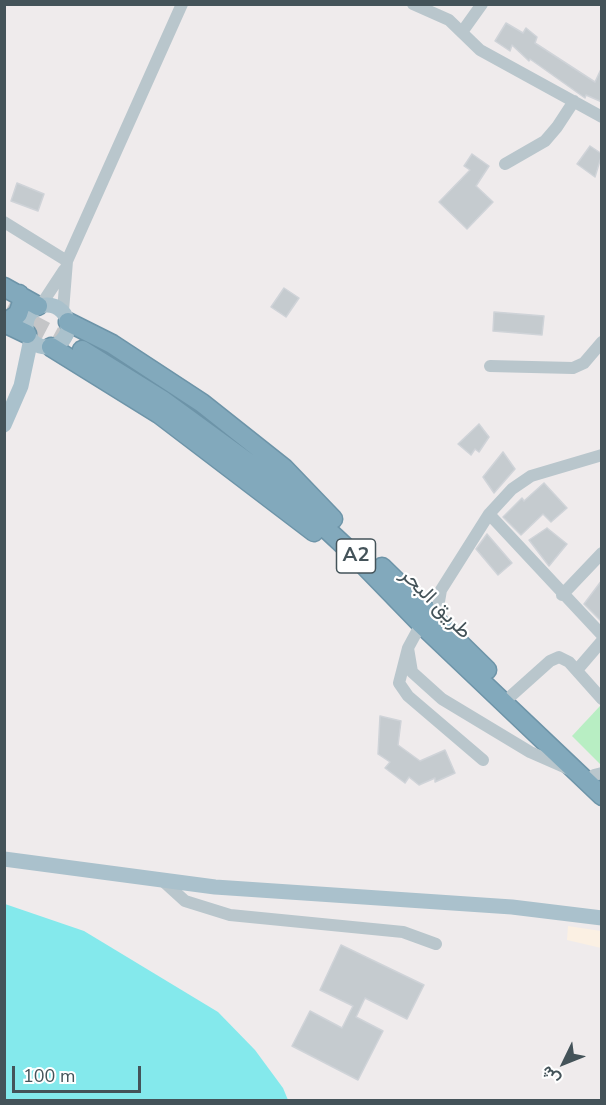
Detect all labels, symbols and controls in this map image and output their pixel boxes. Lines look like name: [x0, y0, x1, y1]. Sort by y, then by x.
road number: A2: [336, 539, 376, 573]
street label: طريق البحر: [394, 563, 476, 645]
north arrow: [534, 1033, 594, 1093]
scale bar: [15, 1054, 144, 1092]
text: ش: [536, 1061, 565, 1090]
text: 100 m: [23, 1064, 75, 1088]

